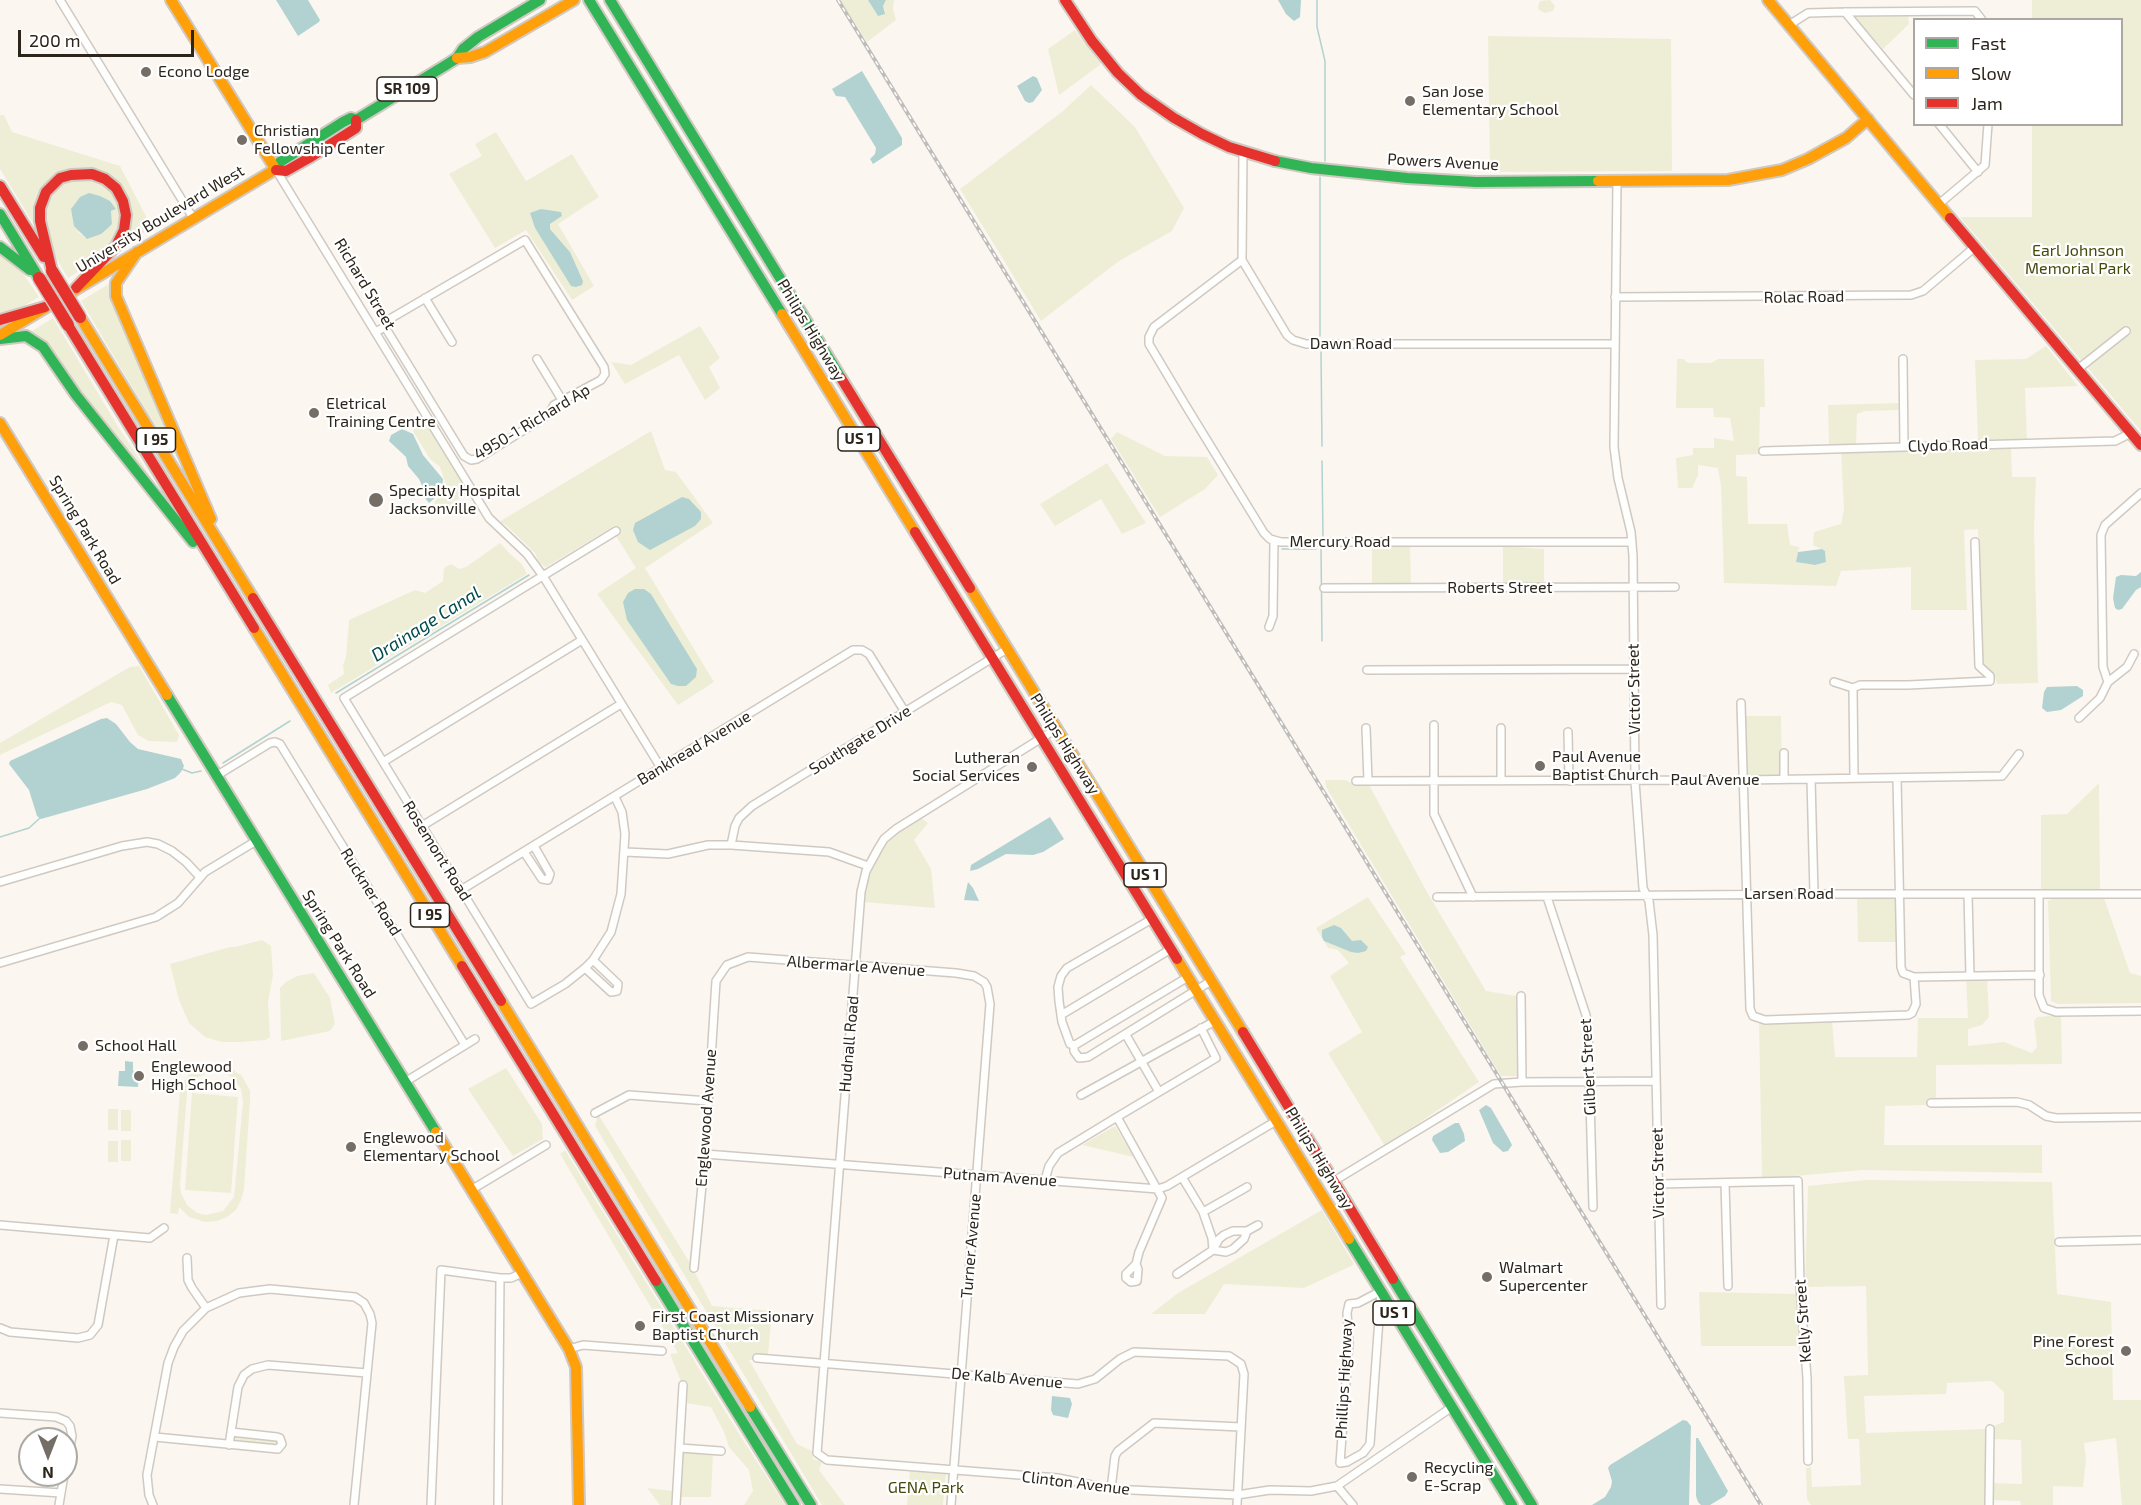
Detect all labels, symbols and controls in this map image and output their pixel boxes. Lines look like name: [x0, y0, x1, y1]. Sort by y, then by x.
scale bar: [21, 18, 196, 56]
legend: [1913, 18, 2123, 126]
text: 200 m: [29, 29, 81, 51]
text: Fast: [1971, 32, 2006, 54]
place label: Econo Lodge: [158, 62, 250, 82]
text: Slow: [1971, 62, 2011, 84]
marker: Econo Lodge: [139, 65, 153, 79]
road number: SR 109: [377, 77, 437, 101]
place label: San Jose Elementary School: [1422, 82, 1559, 120]
text: Jam: [1971, 92, 2003, 114]
marker: San Jose Elementary School: [1403, 94, 1417, 108]
place label: Christian Fellowship Center: [254, 121, 385, 159]
marker: Christian Fellowship Center: [235, 133, 249, 147]
street label: Powers Avenue: [1387, 149, 1499, 175]
street label: University Boulevard West: [72, 161, 248, 277]
street label: Richard Street: [330, 235, 400, 333]
park label: Earl Johnson Memorial Park: [2025, 241, 2131, 279]
street label: Philips Highway: [773, 275, 849, 385]
street label: Rolac Road: [1764, 287, 1844, 307]
street label: Dawn Road: [1310, 334, 1392, 354]
street label: 4950-1 Richard Ap: [471, 380, 593, 464]
place label: Eletrical Training Centre: [326, 394, 436, 432]
marker: Eletrical Training Centre: [307, 406, 321, 420]
road number: US 1: [838, 427, 880, 451]
road number: I 95: [136, 428, 176, 452]
street label: Clydo Road: [1907, 434, 1989, 456]
street label: Spring Park Road: [45, 472, 125, 588]
place label: Specialty Hospital Jacksonville: [389, 481, 520, 519]
marker: Specialty Hospital Jacksonville: [367, 491, 385, 509]
street label: Mercury Road: [1289, 532, 1391, 552]
street label: Roberts Street: [1447, 578, 1553, 598]
water label: Drainage Canal: [367, 582, 485, 666]
street label: Victor Street: [1624, 643, 1644, 735]
street label: Philips Highway: [1026, 690, 1104, 798]
street label: Southgate Drive: [806, 701, 914, 779]
street label: Bankhead Avenue: [634, 707, 754, 789]
place label: Paul Avenue Baptist Church: [1552, 747, 1659, 785]
place label: Lutheran Social Services: [912, 748, 1020, 786]
marker: Paul Avenue Baptist Church: [1533, 759, 1547, 773]
marker: Lutheran Social Services: [1025, 760, 1039, 774]
street label: Paul Avenue: [1670, 770, 1760, 790]
street label: Rosemont Road: [399, 797, 475, 905]
street label: Ruckner Road: [336, 845, 406, 939]
road number: US 1: [1124, 863, 1166, 887]
street label: Larsen Road: [1744, 884, 1834, 904]
street label: Spring Park Road: [298, 887, 380, 1001]
road number: I 95: [410, 903, 450, 927]
street label: Albermarle Avenue: [786, 952, 926, 980]
street label: Hudnall Road: [835, 995, 863, 1093]
street label: Gilbert Street: [1576, 1018, 1600, 1116]
place label: School Hall: [95, 1036, 177, 1056]
marker: School Hall: [76, 1039, 90, 1053]
street label: Englewood Avenue: [692, 1048, 720, 1188]
place label: Englewood High School: [151, 1057, 236, 1095]
marker: Englewood High School: [132, 1069, 146, 1083]
street label: Philips Highway: [1281, 1103, 1357, 1213]
street label: Victor Street: [1648, 1127, 1668, 1219]
place label: Englewood Elementary School: [363, 1128, 500, 1166]
marker: Englewood Elementary School: [344, 1140, 358, 1154]
street label: Putnam Avenue: [943, 1163, 1057, 1191]
street label: Turner Avenue: [957, 1193, 985, 1299]
place label: Walmart Supercenter: [1499, 1258, 1588, 1296]
marker: Walmart Supercenter: [1480, 1270, 1494, 1284]
street label: Kelly Street: [1791, 1279, 1815, 1363]
road number: US 1: [1373, 1301, 1415, 1325]
place label: First Coast Missionary Baptist Church: [652, 1307, 814, 1345]
street label: Phillips Highway: [1331, 1318, 1357, 1440]
marker: First Coast Missionary Baptist Church: [633, 1319, 647, 1333]
place label: Pine Forest School: [2033, 1332, 2114, 1370]
marker: Pine Forest School: [2119, 1344, 2133, 1358]
street label: De Kalb Avenue: [950, 1364, 1064, 1392]
north arrow: [18, 1427, 78, 1487]
place label: Recycling E-Scrap: [1424, 1458, 1493, 1496]
text: N: [42, 1464, 54, 1483]
street label: Clinton Avenue: [1021, 1467, 1131, 1499]
marker: Recycling E-Scrap: [1405, 1470, 1419, 1484]
park label: GENA Park: [888, 1478, 964, 1498]

